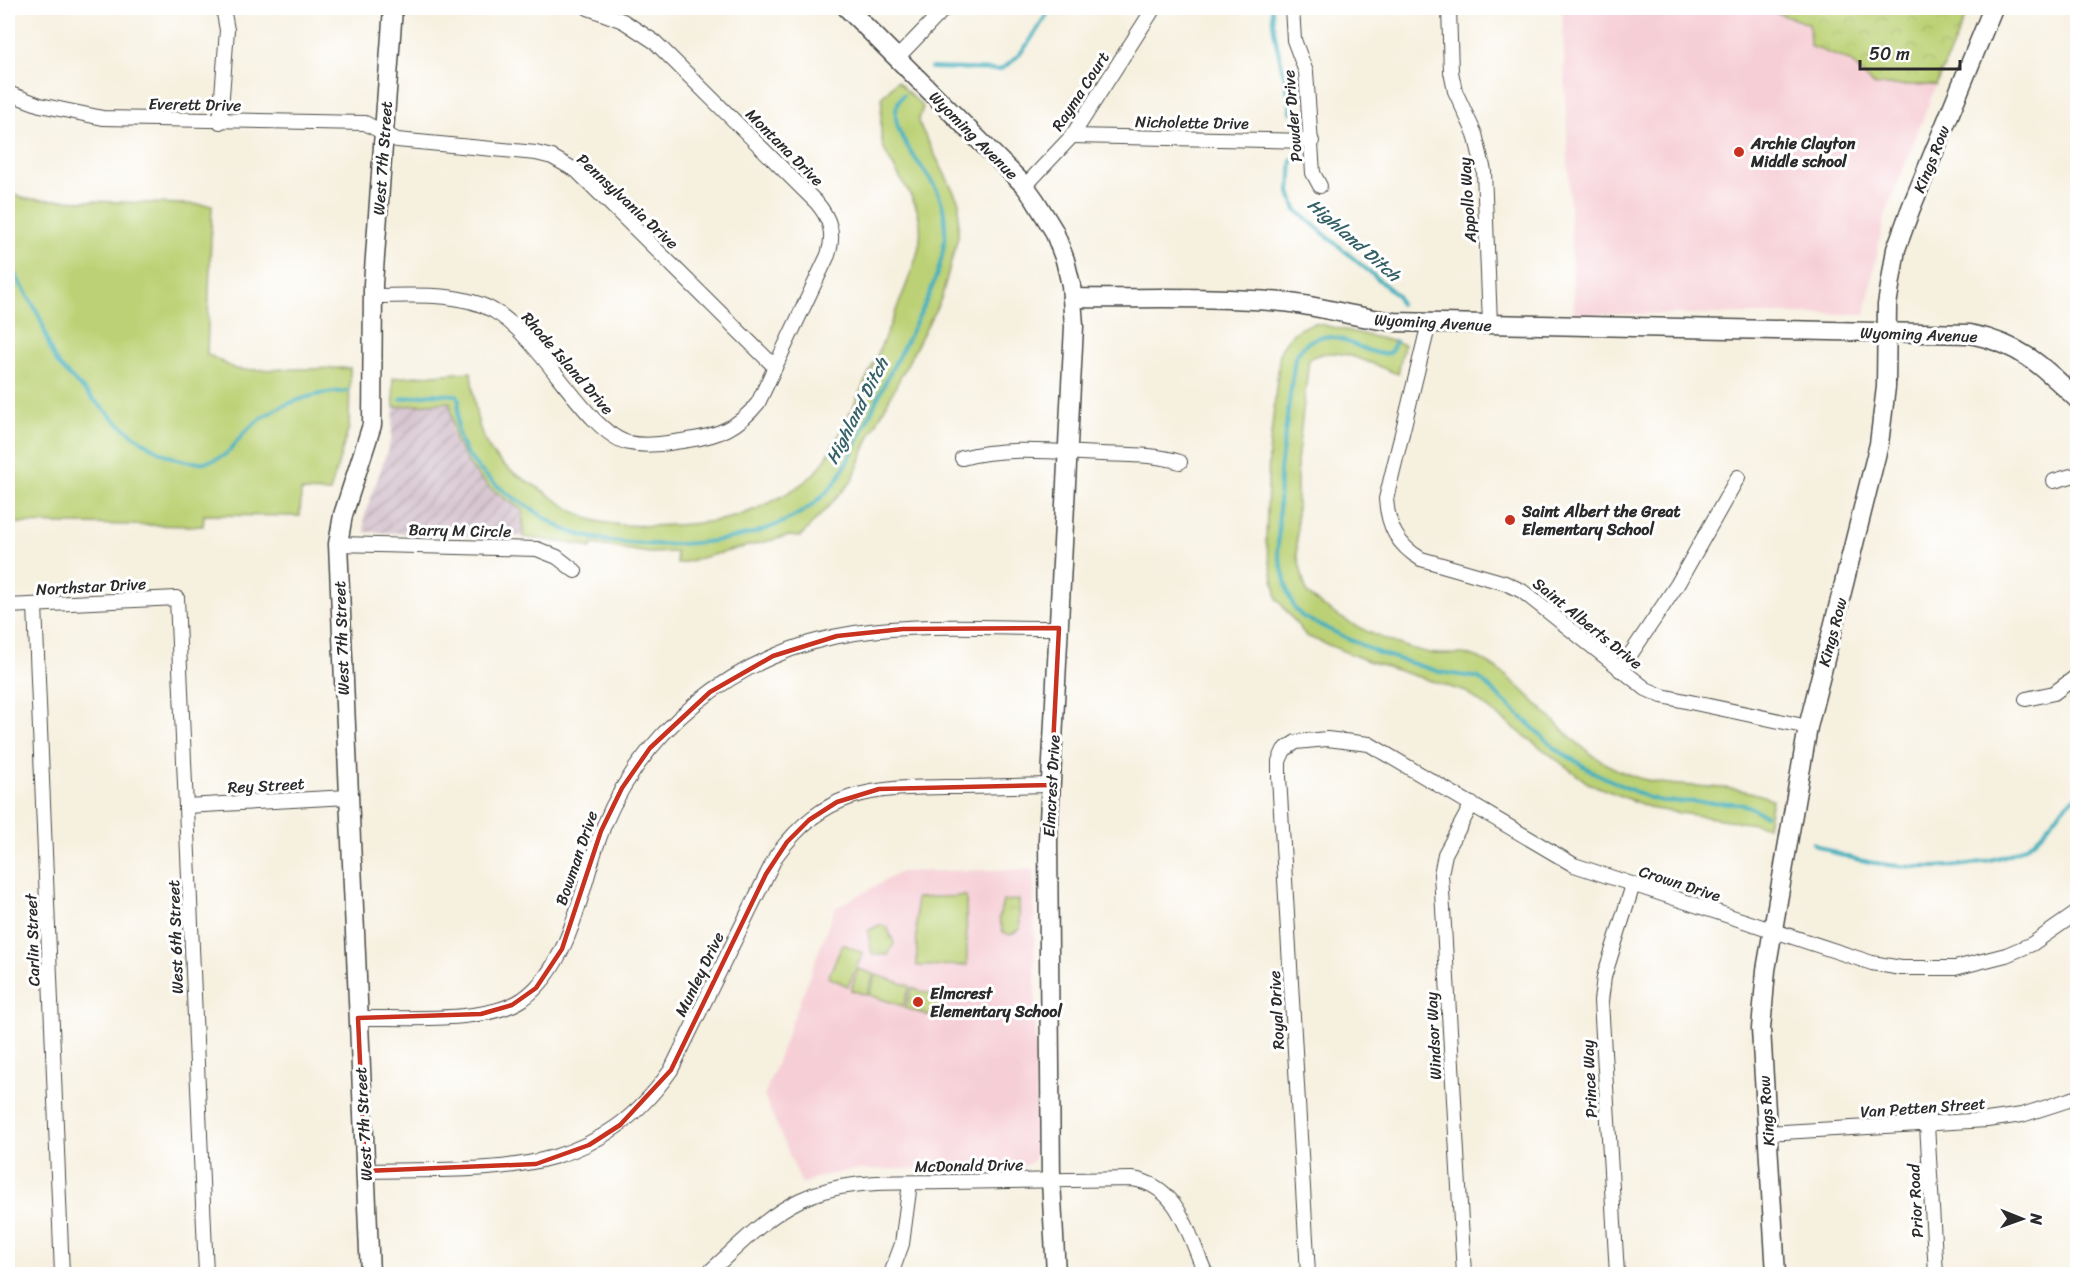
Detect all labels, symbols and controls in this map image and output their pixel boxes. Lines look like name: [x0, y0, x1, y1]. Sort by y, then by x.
scale bar: [1860, 33, 1960, 71]
text: 50 m: [1869, 38, 1910, 70]
street label: Rayma Court: [1044, 45, 1117, 137]
street label: Powder Drive: [1274, 69, 1311, 163]
street label: Wyoming Avenue: [922, 84, 1025, 187]
street label: Everett Drive: [148, 89, 242, 120]
street label: West 7th Street: [364, 100, 401, 216]
street label: Montana Drive: [738, 101, 831, 194]
street label: Nicholette Drive: [1135, 107, 1249, 138]
street label: Kings Row: [1905, 120, 1958, 197]
place label: Archie Clayton Middle school: [1750, 129, 1856, 176]
marker: Archie Clayton Middle school: [1732, 145, 1746, 159]
street label: Pennsylvania Drive: [570, 146, 686, 257]
street label: Appollo Way: [1450, 156, 1485, 245]
water label: Highland Ditch: [1300, 190, 1409, 291]
street label: Rhode Island Drive: [514, 305, 621, 422]
street label: Wyoming Avenue: [1374, 305, 1492, 340]
street label: Wyoming Avenue: [1860, 318, 1978, 351]
water label: Highland Ditch: [816, 351, 898, 470]
place label: Saint Albert the Great Elementary School: [1521, 497, 1681, 544]
marker: Saint Albert the Great Elementary School: [1503, 513, 1517, 527]
street label: Barry M Circle: [408, 515, 512, 546]
street label: Northstar Drive: [35, 569, 147, 604]
street label: Saint Alberts Drive: [1526, 570, 1649, 677]
street label: West 7th Street: [325, 580, 358, 696]
street label: Kings Row: [1809, 593, 1856, 670]
street label: Elmcrest Drive: [1034, 734, 1069, 838]
street label: Rey Street: [227, 769, 305, 802]
street label: Bowman Drive: [547, 807, 606, 910]
street label: Crown Drive: [1635, 857, 1725, 910]
street label: West 6th Street: [159, 879, 192, 995]
street label: Carlin Street: [16, 893, 49, 987]
street label: Munley Drive: [666, 927, 733, 1022]
street label: Royal Drive: [1260, 970, 1293, 1050]
place label: Elmcrest Elementary School: [930, 979, 1063, 1026]
street label: Windsor Way: [1417, 991, 1450, 1081]
marker: Elmcrest Elementary School: [911, 995, 925, 1009]
street label: Prince Way: [1573, 1038, 1606, 1119]
street label: West 7th Street: [346, 1066, 381, 1182]
street label: Kings Row: [1750, 1074, 1783, 1147]
street label: Van Petten Street: [1859, 1089, 1987, 1126]
street label: McDonald Drive: [914, 1150, 1024, 1181]
street label: Prior Road: [1899, 1162, 1932, 1239]
north arrow: [1992, 1189, 2052, 1249]
text: N: [2022, 1212, 2051, 1226]

